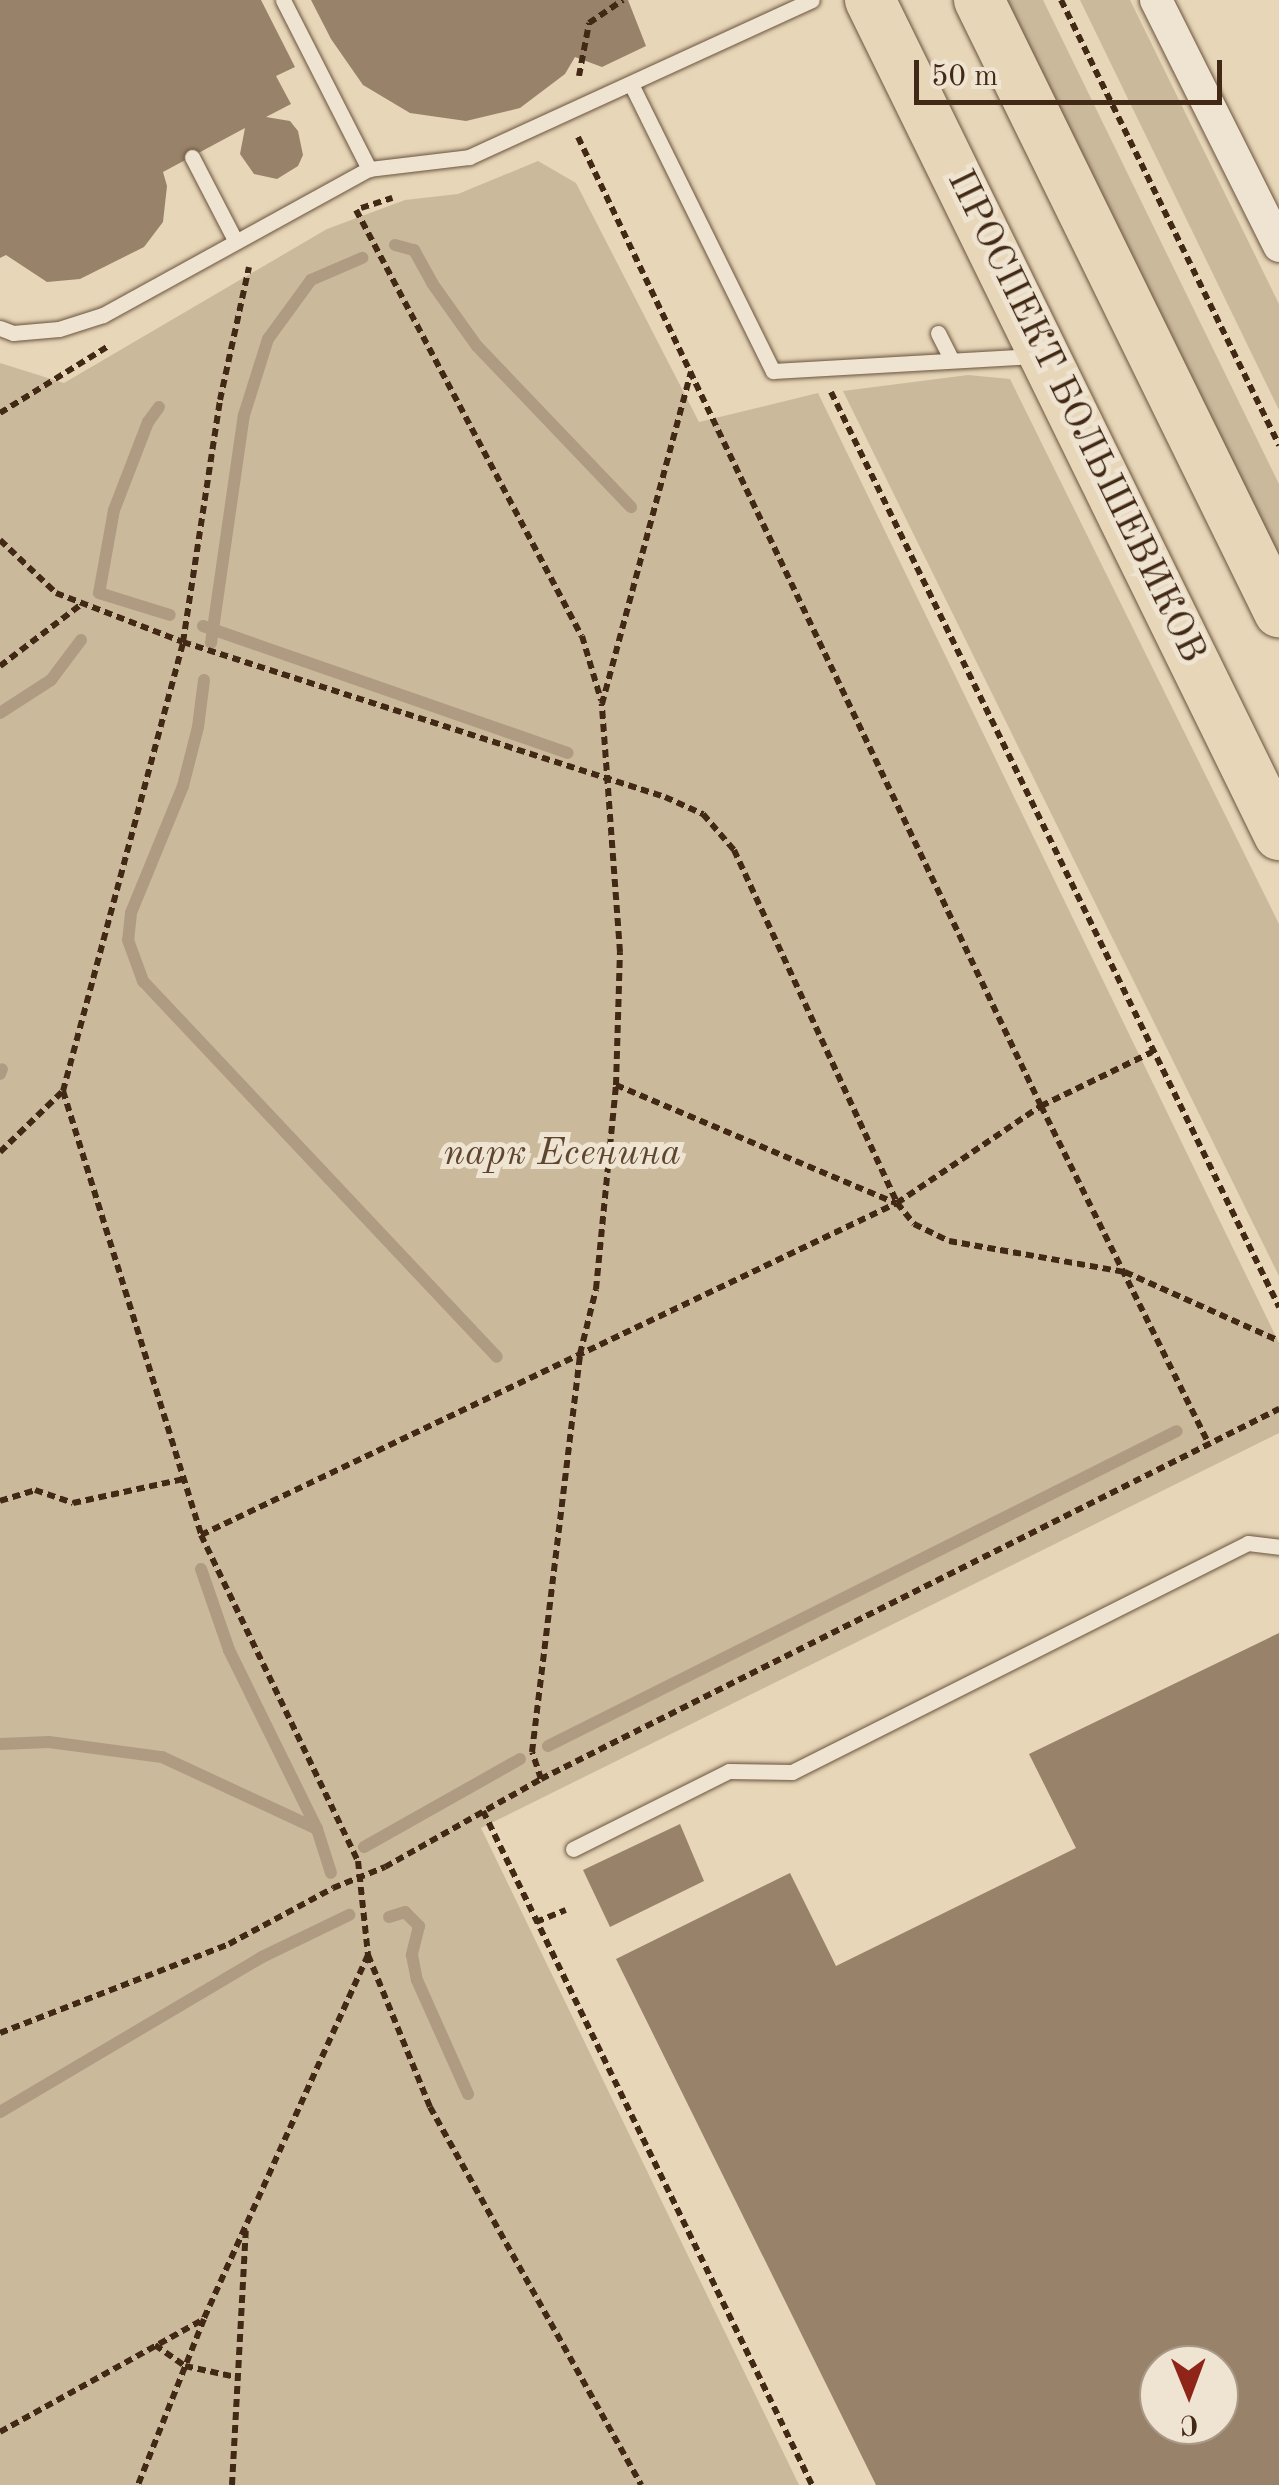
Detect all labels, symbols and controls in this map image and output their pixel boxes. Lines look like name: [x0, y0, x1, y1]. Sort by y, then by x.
scale bar: [919, 40, 1226, 102]
text: 50 m: [931, 62, 998, 92]
street label: ПРОСПЕКТ БОЛЬШЕВИКОВ: [936, 163, 1214, 671]
park label: парк Есенина: [443, 1132, 681, 1178]
north arrow: [1139, 2345, 1239, 2445]
text: С: [1180, 2409, 1199, 2437]

